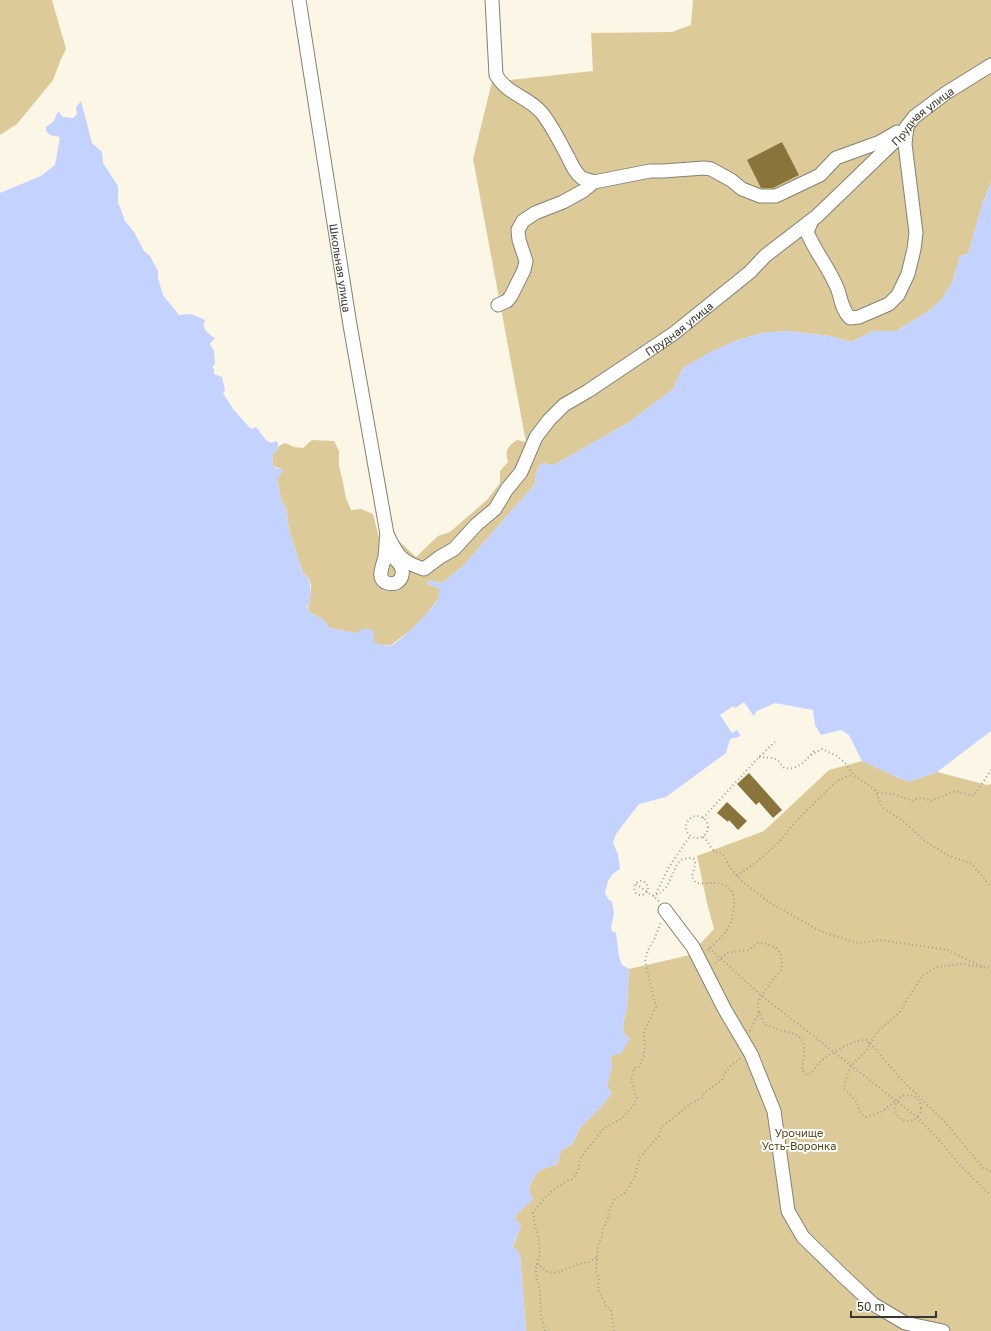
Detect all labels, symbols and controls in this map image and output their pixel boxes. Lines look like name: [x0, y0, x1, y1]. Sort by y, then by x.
street label: Прудная улица: [888, 84, 956, 148]
street label: Школьная улица: [328, 222, 354, 313]
street label: Прудная улица: [642, 298, 715, 358]
park label: Урочище Усть-Воронка: [762, 1126, 836, 1152]
scale bar: [851, 1293, 936, 1319]
text: 50 m: [857, 1299, 885, 1314]

